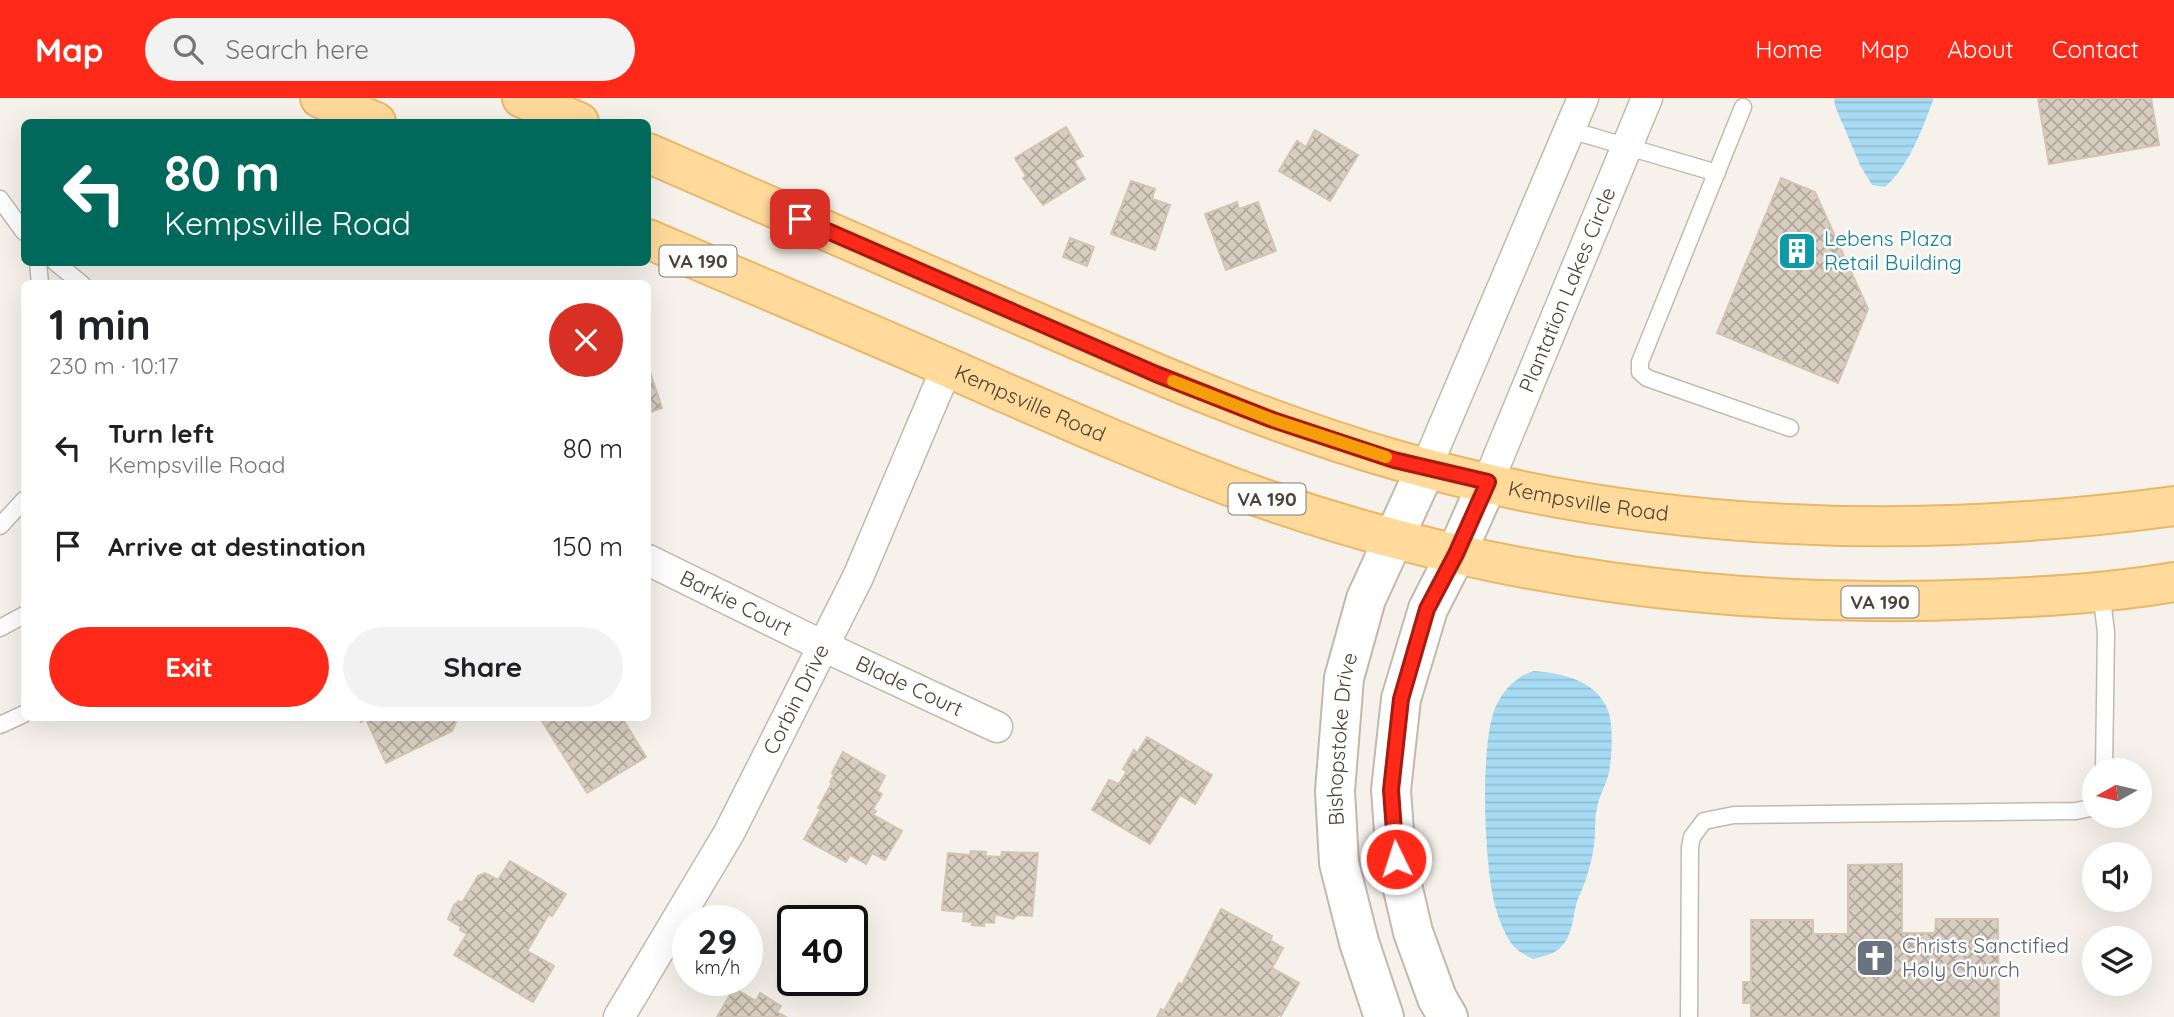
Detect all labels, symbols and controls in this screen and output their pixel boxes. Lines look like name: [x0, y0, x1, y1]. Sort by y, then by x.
search box: [145, 18, 635, 81]
text: Map: [35, 29, 103, 70]
icon: search: [169, 30, 207, 68]
text: Search here: [225, 33, 369, 66]
text: Home: [1755, 34, 1822, 64]
text: Map: [1860, 34, 1909, 64]
text: About: [1947, 34, 2014, 64]
text: Contact: [2052, 34, 2139, 64]
text: 80 m: [164, 142, 280, 203]
icon: left: [49, 147, 140, 238]
street label: Plantation Lakes Circle: [1513, 183, 1621, 396]
pin: [770, 189, 830, 249]
icon: arrive: [781, 200, 819, 238]
text: Kempsville Road: [164, 203, 411, 243]
place label: Lebens Plaza Retail Building: [1824, 225, 1962, 275]
building icon: Lebens Plaza Retail Building: [1776, 230, 1818, 272]
road number: VA 190: [660, 246, 736, 276]
text: 1 min: [49, 298, 151, 351]
button: close: [549, 303, 623, 377]
text: 230 m · 10:17: [49, 351, 179, 380]
street label: Kempsville Road: [951, 358, 1110, 447]
text: Turn left: [108, 417, 215, 450]
icon: left: [49, 429, 87, 467]
text: 80 m: [563, 432, 623, 465]
text: Kempsville Road: [108, 450, 286, 479]
street label: Kempsville Road: [1506, 474, 1670, 526]
road number: VA 190: [1228, 484, 1306, 514]
icon: arrive: [49, 527, 87, 565]
text: Arrive at destination: [108, 530, 366, 563]
text: 150 m: [553, 530, 623, 563]
street label: Barkie Court: [676, 564, 797, 641]
road number: VA 190: [1842, 587, 1918, 618]
button: Exit: [49, 627, 329, 707]
button: Share: [343, 627, 623, 707]
street label: Corbin Drive: [757, 639, 834, 758]
street label: Blade Court: [852, 649, 967, 721]
street label: Bishopstoke Drive: [1321, 649, 1363, 826]
north arrow: [2082, 758, 2152, 828]
map controls: [2082, 758, 2152, 996]
position arrow: [1359, 822, 1433, 896]
button: sound: [2082, 842, 2152, 912]
speed limit sign: 40: [777, 905, 868, 996]
text: 29: [698, 919, 737, 963]
button: layers: [2082, 926, 2152, 996]
place label: Christs Sanctified Holy Church: [1902, 932, 2069, 982]
church icon: Christs Sanctified Holy Church: [1854, 937, 1896, 979]
text: km/h: [695, 956, 740, 979]

